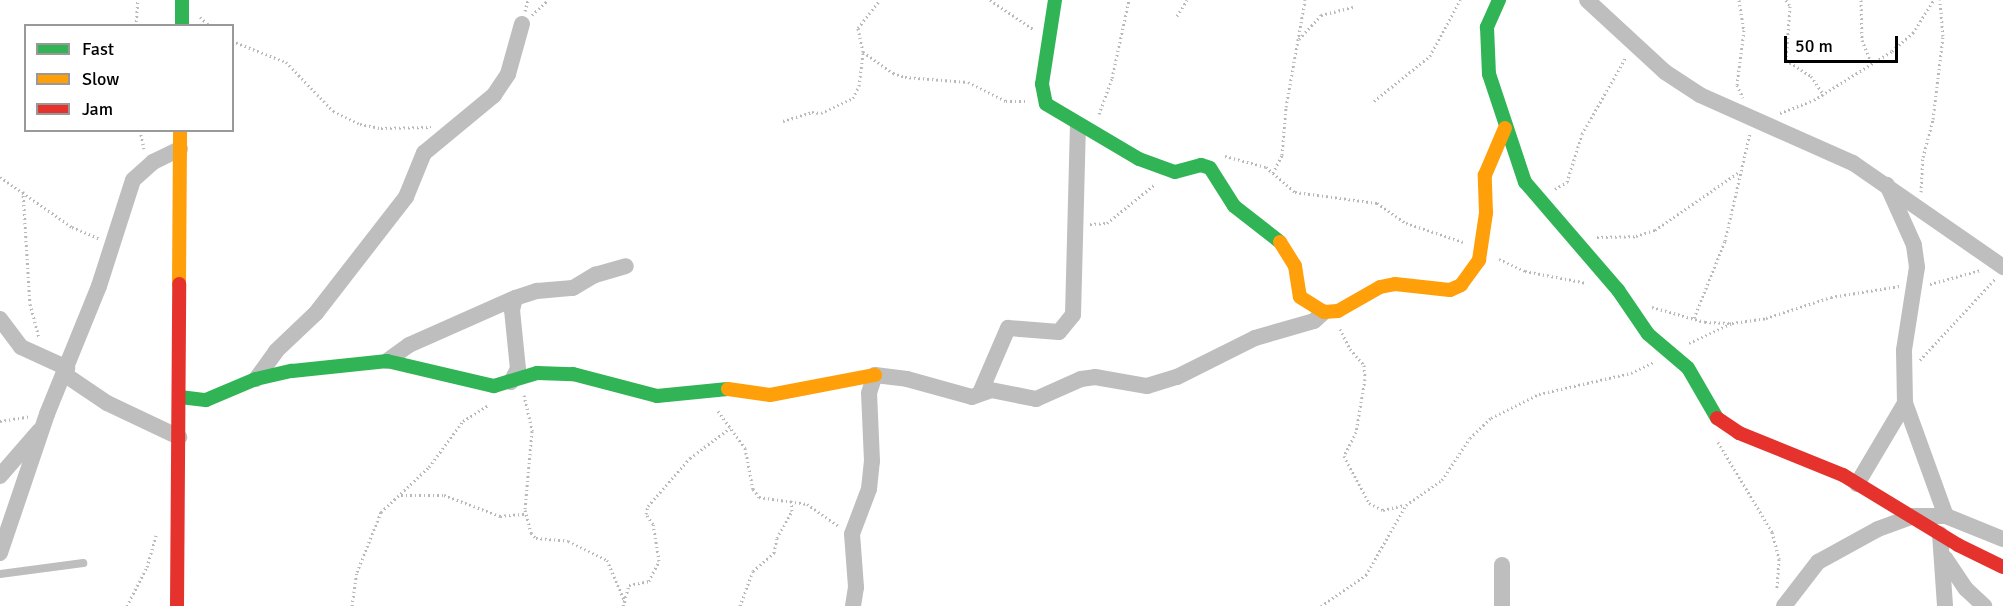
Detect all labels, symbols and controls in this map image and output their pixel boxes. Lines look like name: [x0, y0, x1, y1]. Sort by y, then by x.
legend: [24, 24, 234, 132]
scale bar: [1787, 24, 1901, 62]
text: 50 m: [1795, 35, 1833, 57]
text: Fast: [82, 38, 114, 60]
text: Slow: [82, 68, 119, 90]
text: Jam: [82, 98, 113, 120]

